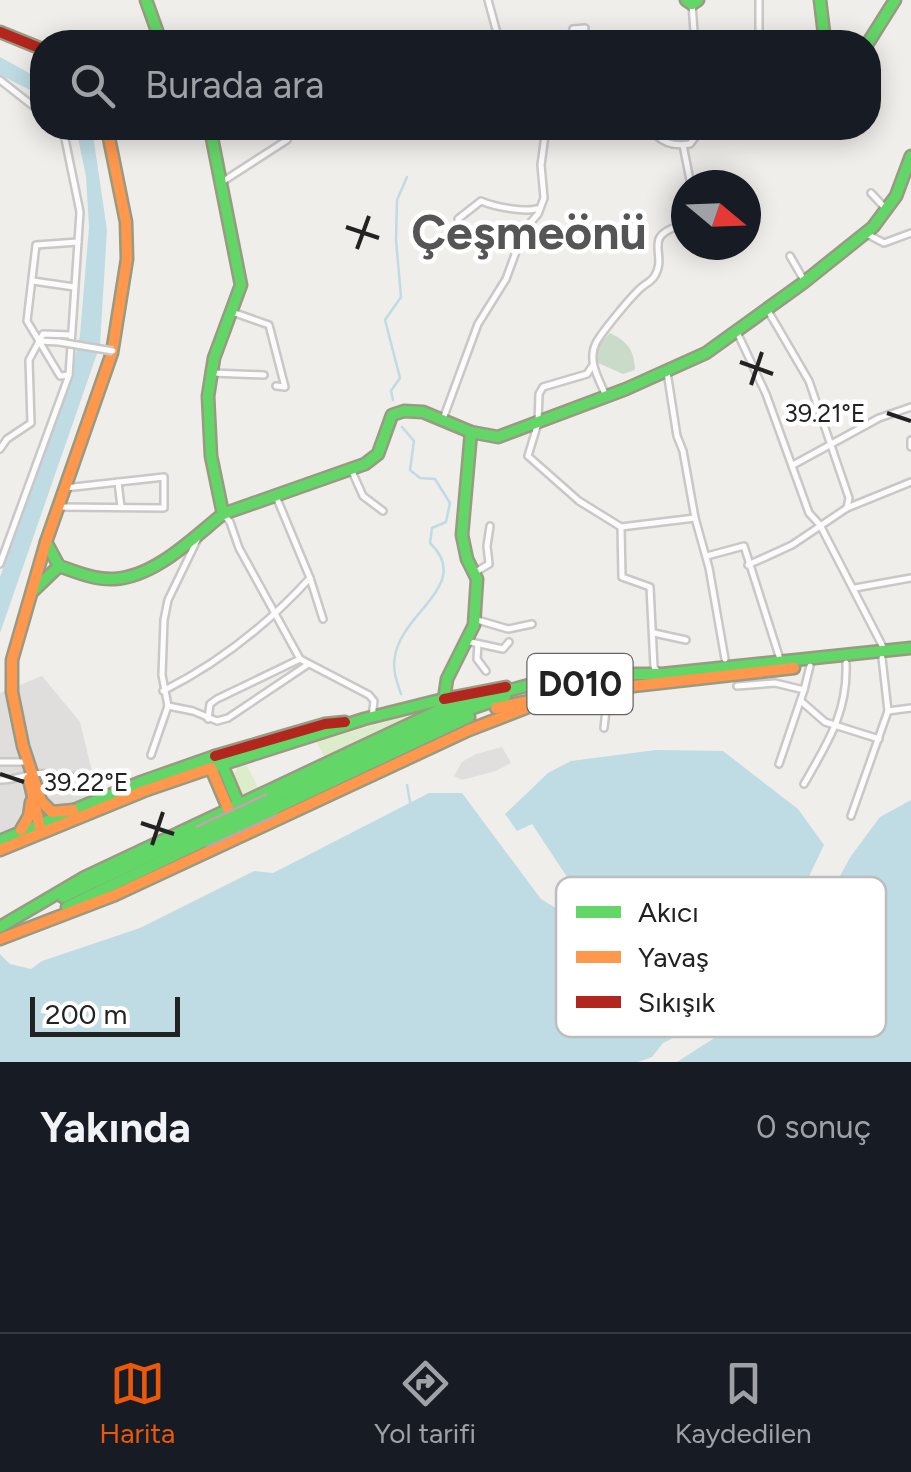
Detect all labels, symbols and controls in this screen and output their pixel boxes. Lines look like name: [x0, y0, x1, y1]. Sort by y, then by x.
search box: [30, 30, 881, 140]
icon: search: [65, 58, 120, 113]
text: Burada ara: [145, 62, 324, 108]
north arrow: [671, 170, 761, 260]
district label: Çeşmeönü: [411, 203, 647, 261]
text: 39.21°E: [784, 398, 866, 428]
road number: D010: [528, 654, 632, 714]
text: 39.22°E: [44, 767, 128, 797]
legend: [556, 877, 886, 1037]
text: Akıcı: [638, 895, 699, 929]
text: Yavaş: [638, 940, 709, 974]
text: Sıkışık: [638, 985, 715, 1019]
scale bar: [30, 992, 180, 1036]
text: 200 m: [45, 997, 127, 1031]
text: Yakında: [40, 1102, 191, 1153]
text: 0 sonuç: [756, 1108, 871, 1146]
tab: Harita: [99, 1356, 175, 1450]
tab: Yol tarifi: [374, 1356, 476, 1450]
tab: Kaydedilen: [675, 1356, 812, 1450]

